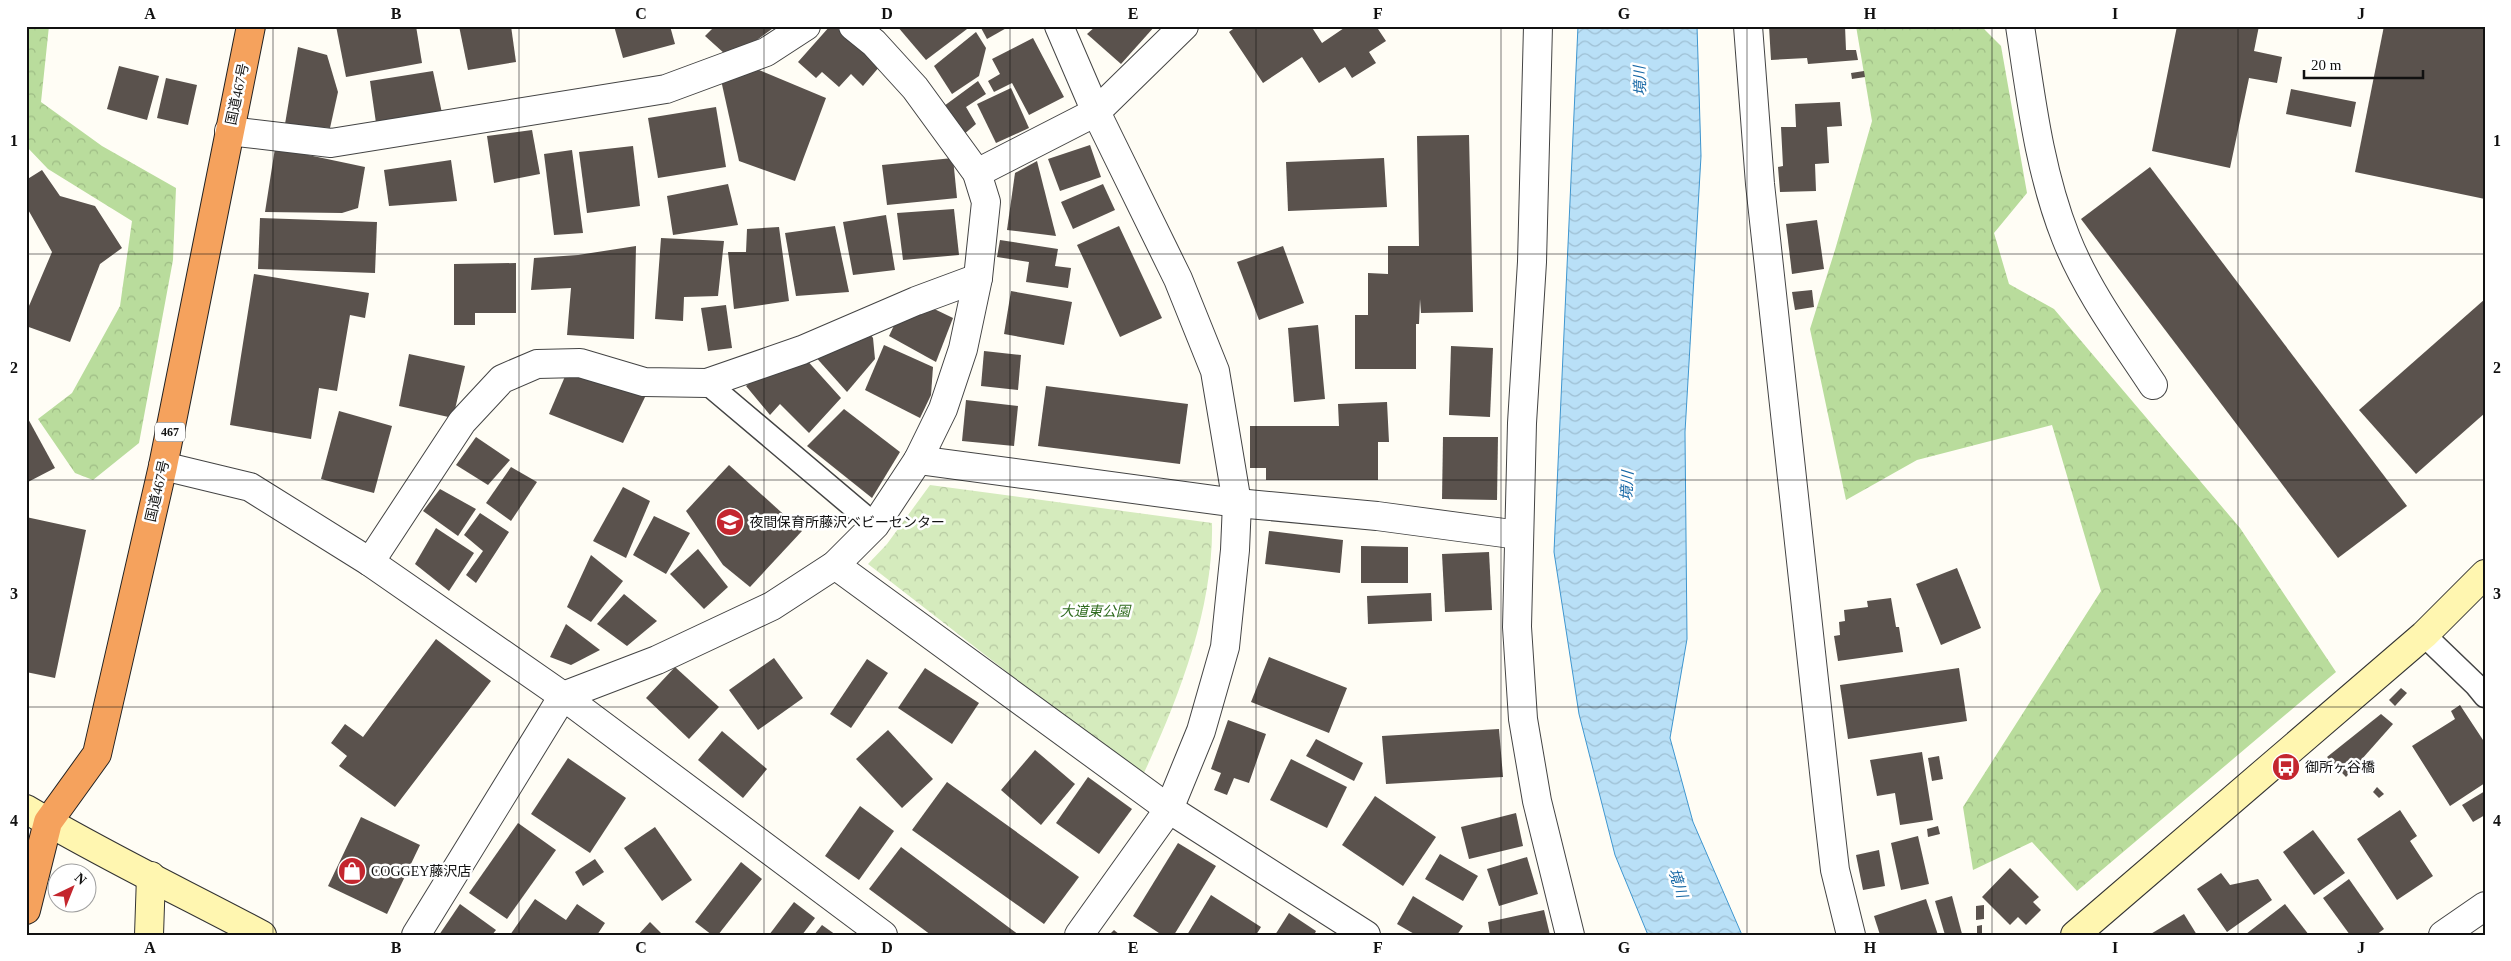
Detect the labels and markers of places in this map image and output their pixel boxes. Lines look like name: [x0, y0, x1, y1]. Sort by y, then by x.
school or university icon: 夜間保育所藤沢ベビーセンター: [715, 507, 745, 537]
place label: 夜間保育所藤沢ベビーセンター: [749, 515, 945, 530]
bus stop icon: 御所ヶ谷橋: [2271, 752, 2301, 782]
place label: 御所ヶ谷橋: [2305, 760, 2375, 775]
shop icon: COGGEY藤沢店: [337, 856, 367, 886]
place label: COGGEY藤沢店: [371, 864, 471, 879]

